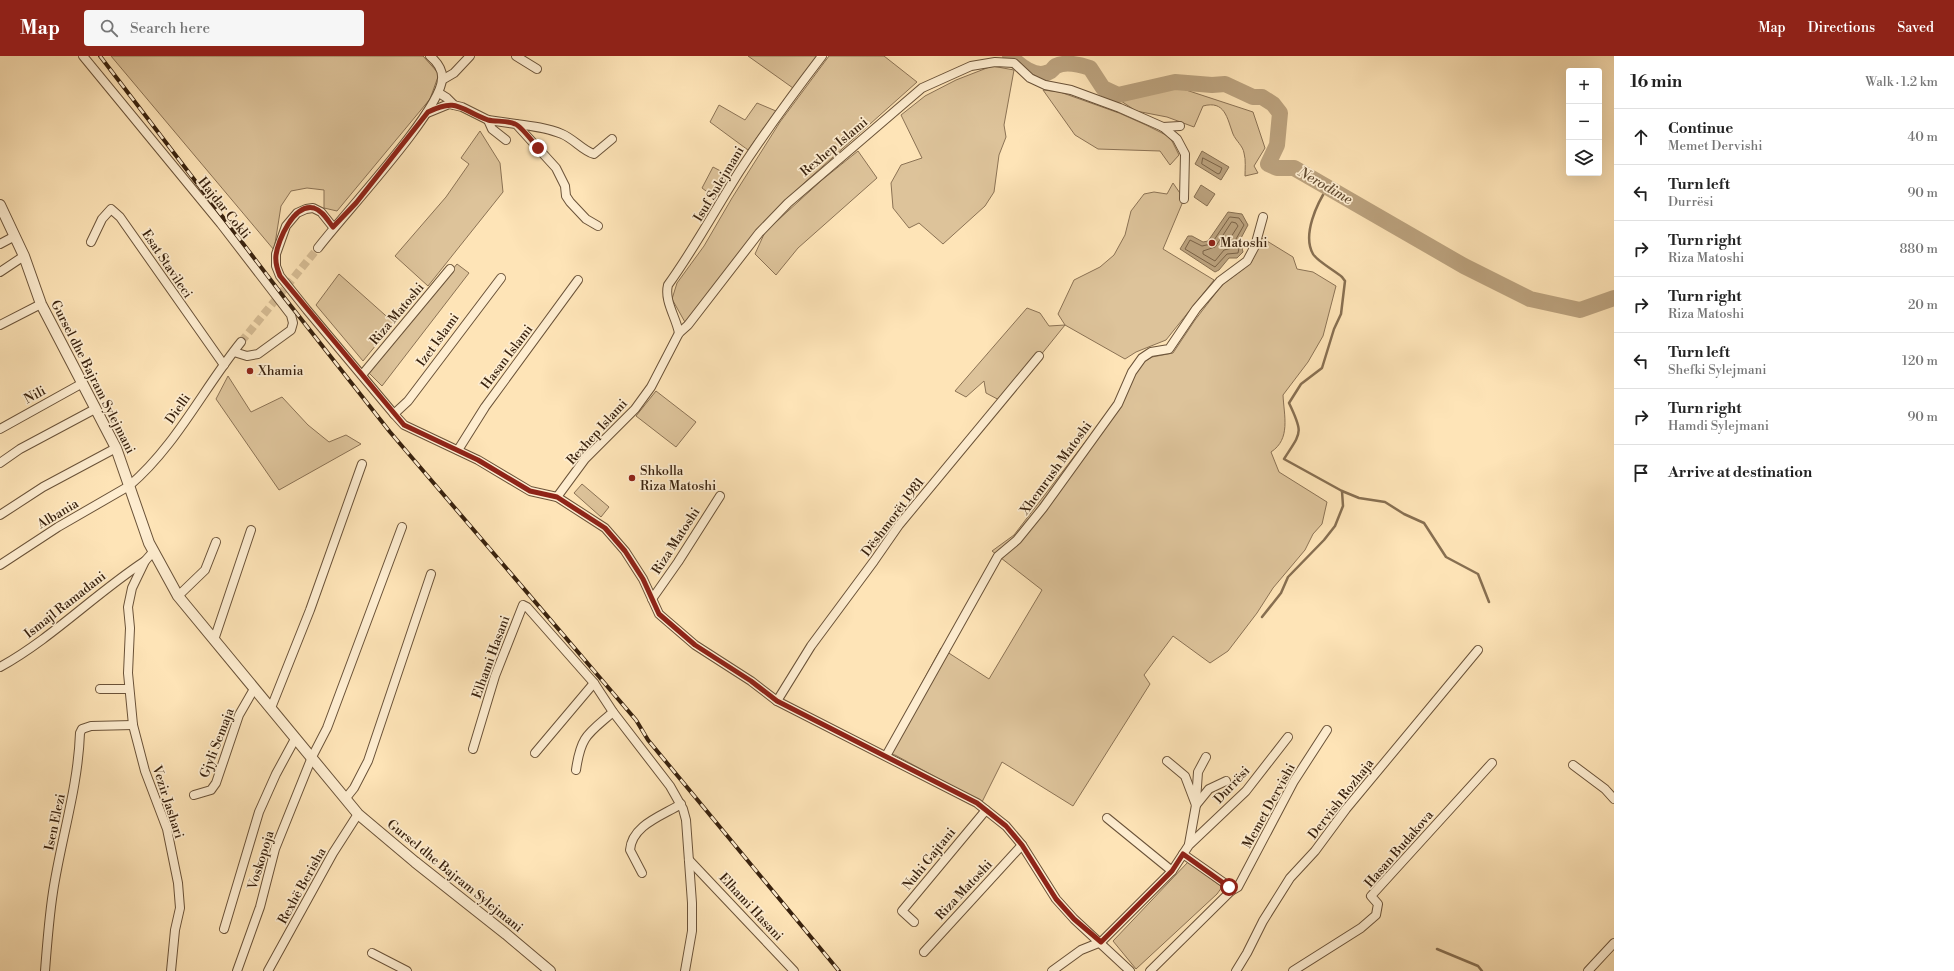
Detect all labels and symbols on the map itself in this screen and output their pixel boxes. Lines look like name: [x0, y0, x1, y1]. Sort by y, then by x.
street label: Rexhep Islami: [797, 114, 871, 180]
route end: [529, 139, 547, 157]
street label: Isuf Sulejmani: [690, 143, 748, 225]
water label: Nerodime: [1294, 163, 1356, 209]
street label: Hajdar Cokli: [194, 174, 254, 242]
street label: Esat Stavileci: [138, 227, 196, 301]
place label: Matoshi: [1220, 235, 1268, 251]
marker: Matoshi: [1207, 238, 1217, 248]
street label: Riza Matoshi: [366, 280, 428, 348]
street label: Gursel dhe Bajram Sylejmani: [47, 298, 139, 456]
street label: Izet Islami: [413, 310, 463, 370]
street label: Hasan Islami: [478, 322, 536, 392]
place label: Xhamia: [257, 363, 304, 379]
marker: Xhamia: [245, 366, 255, 376]
street label: Nili: [21, 383, 49, 407]
street label: Dielli: [162, 391, 194, 427]
street label: Rexhep Islami: [563, 396, 631, 468]
street label: Xhemrush Matoshi: [1016, 418, 1095, 519]
place label: Shkolla Riza Matoshi: [640, 463, 716, 494]
marker: Shkolla Riza Matoshi: [627, 473, 637, 483]
street label: Dëshmorët 1981: [858, 474, 928, 560]
street label: Albania: [34, 495, 82, 533]
street label: Riza Matoshi: [649, 505, 703, 577]
street label: Ismajl Ramadani: [21, 568, 109, 642]
street label: Elhami Hasani: [469, 613, 513, 701]
street label: Gjyli Semaja: [196, 705, 238, 780]
street label: Dervish Rozhaja: [1305, 755, 1377, 842]
street label: Memet Dervishi: [1239, 761, 1299, 851]
street label: Vezir Jashari: [148, 763, 187, 841]
street label: Durrësi: [1211, 763, 1253, 807]
street label: Isen Elezi: [41, 792, 69, 852]
street label: Hasan Budakova: [1361, 807, 1437, 891]
street label: Gursel dhe Bajram Sylejmani: [384, 816, 526, 936]
street label: Nuhi Gajtani: [899, 825, 959, 893]
street label: Voskopoja: [244, 828, 278, 892]
street label: Rexhë Berisha: [274, 845, 330, 927]
street label: Riza Matoshi: [932, 857, 996, 923]
street label: Elhami Hasani: [716, 870, 786, 944]
route start: [1220, 878, 1238, 896]

